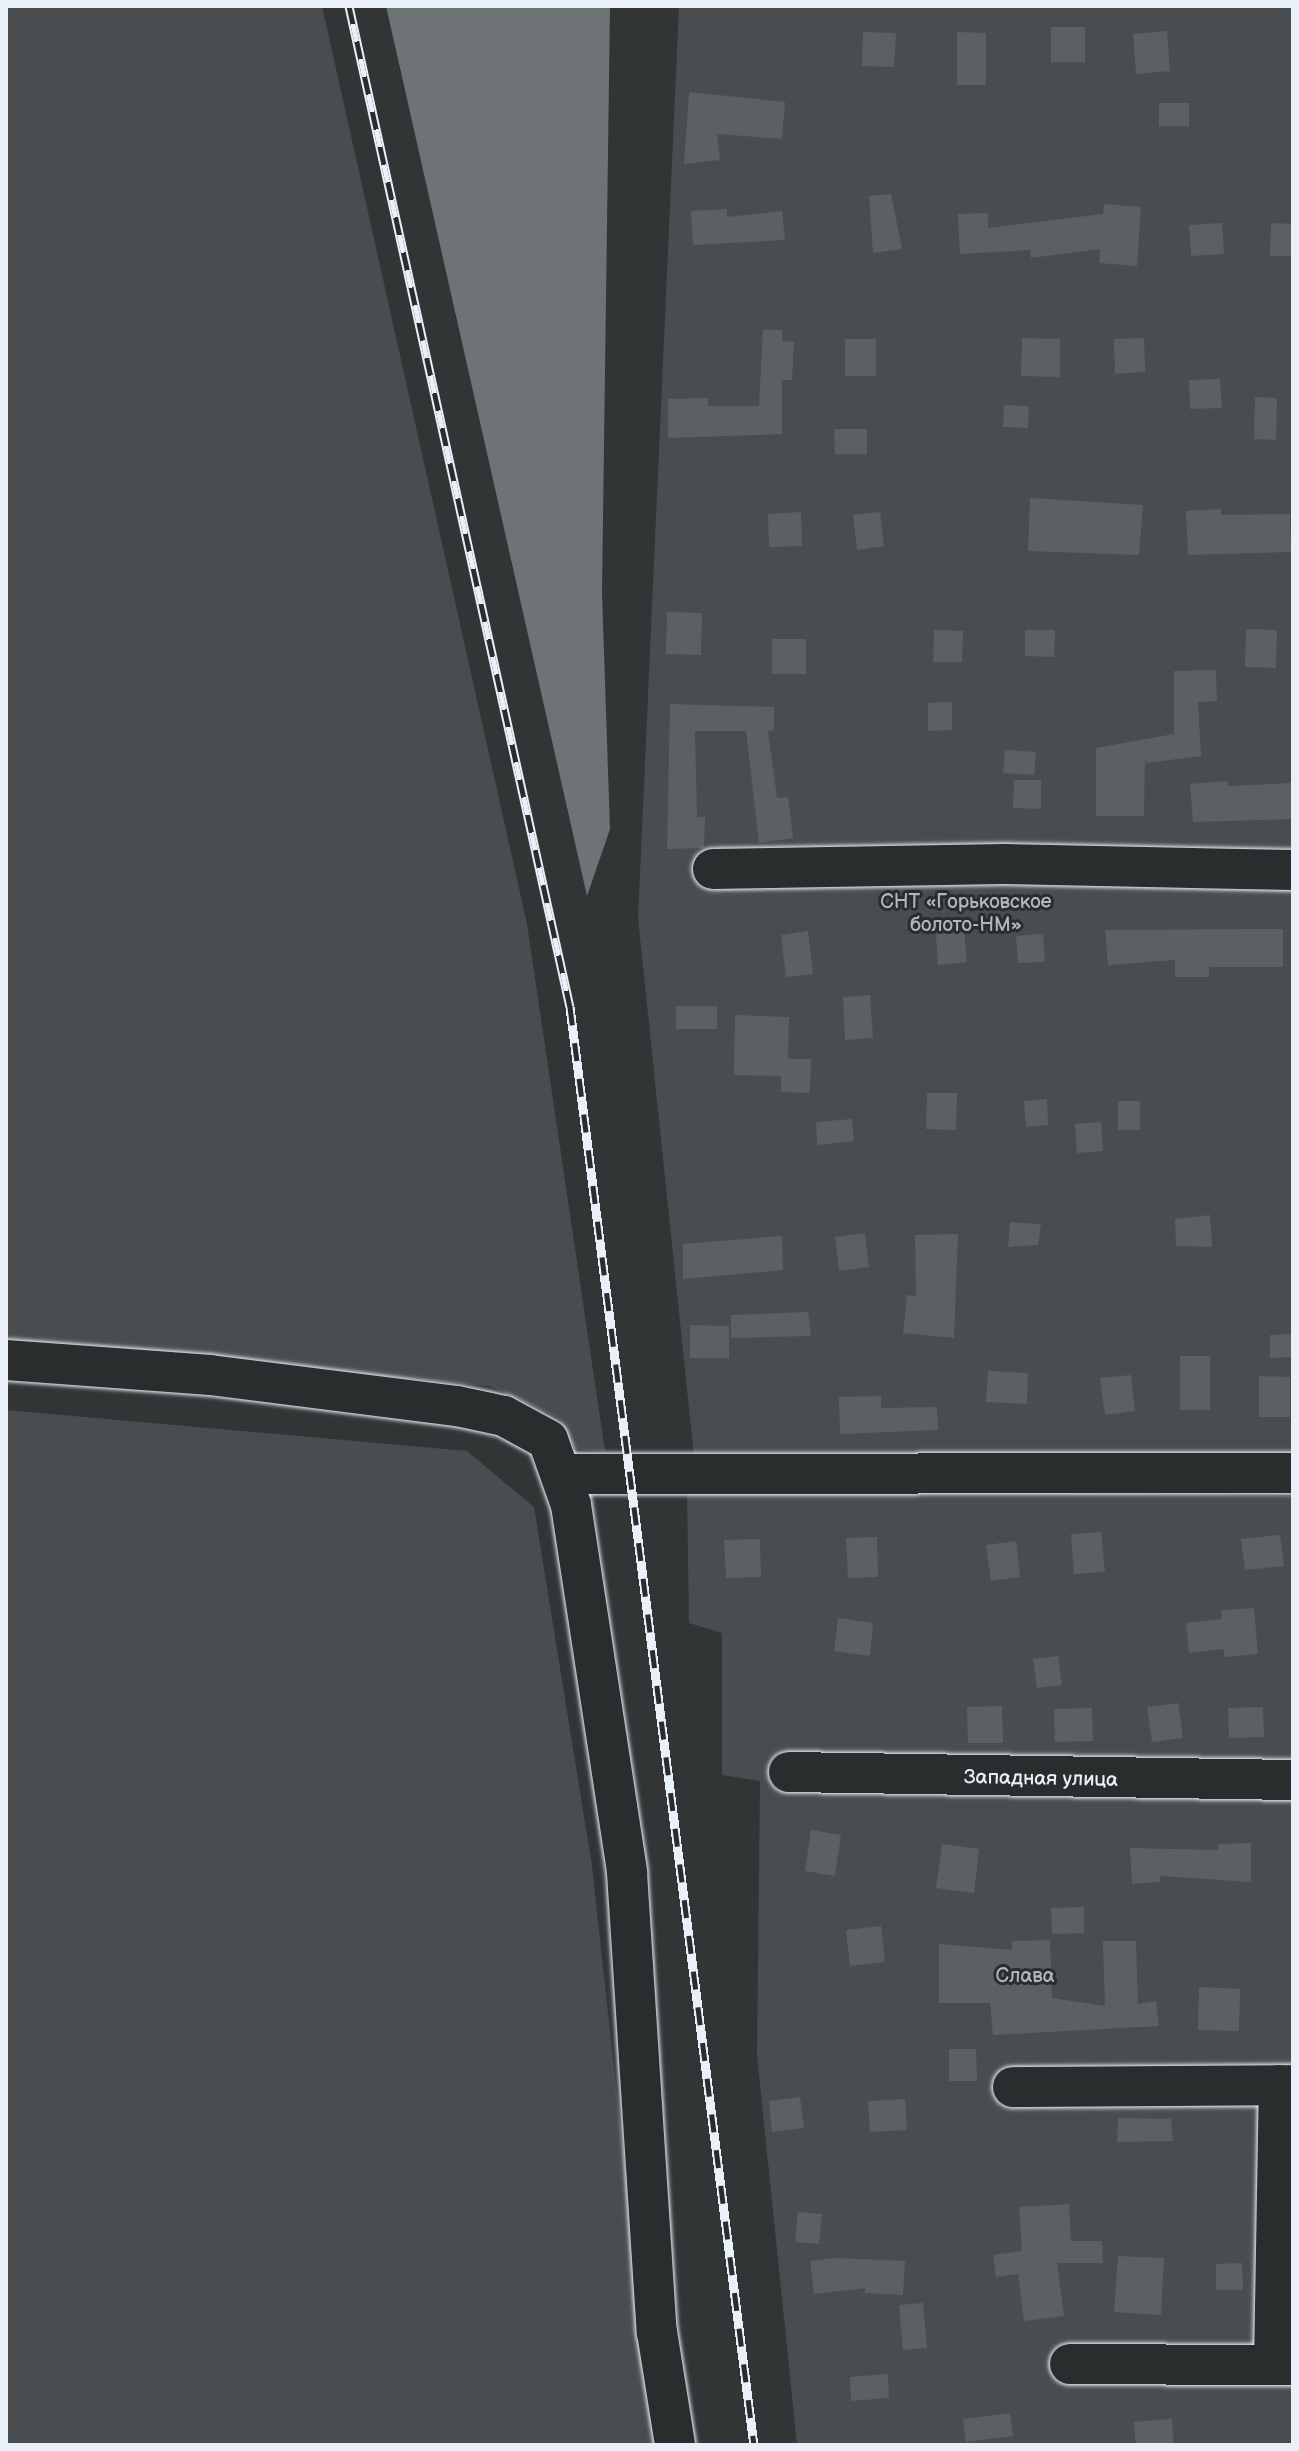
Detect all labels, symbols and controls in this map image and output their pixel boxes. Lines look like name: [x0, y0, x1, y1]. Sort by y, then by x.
park label: СНТ «Горьковское болото-НМ»: [880, 891, 1052, 938]
street label: Западная улица: [964, 1766, 1118, 1792]
park label: Слава: [996, 1964, 1054, 1988]

